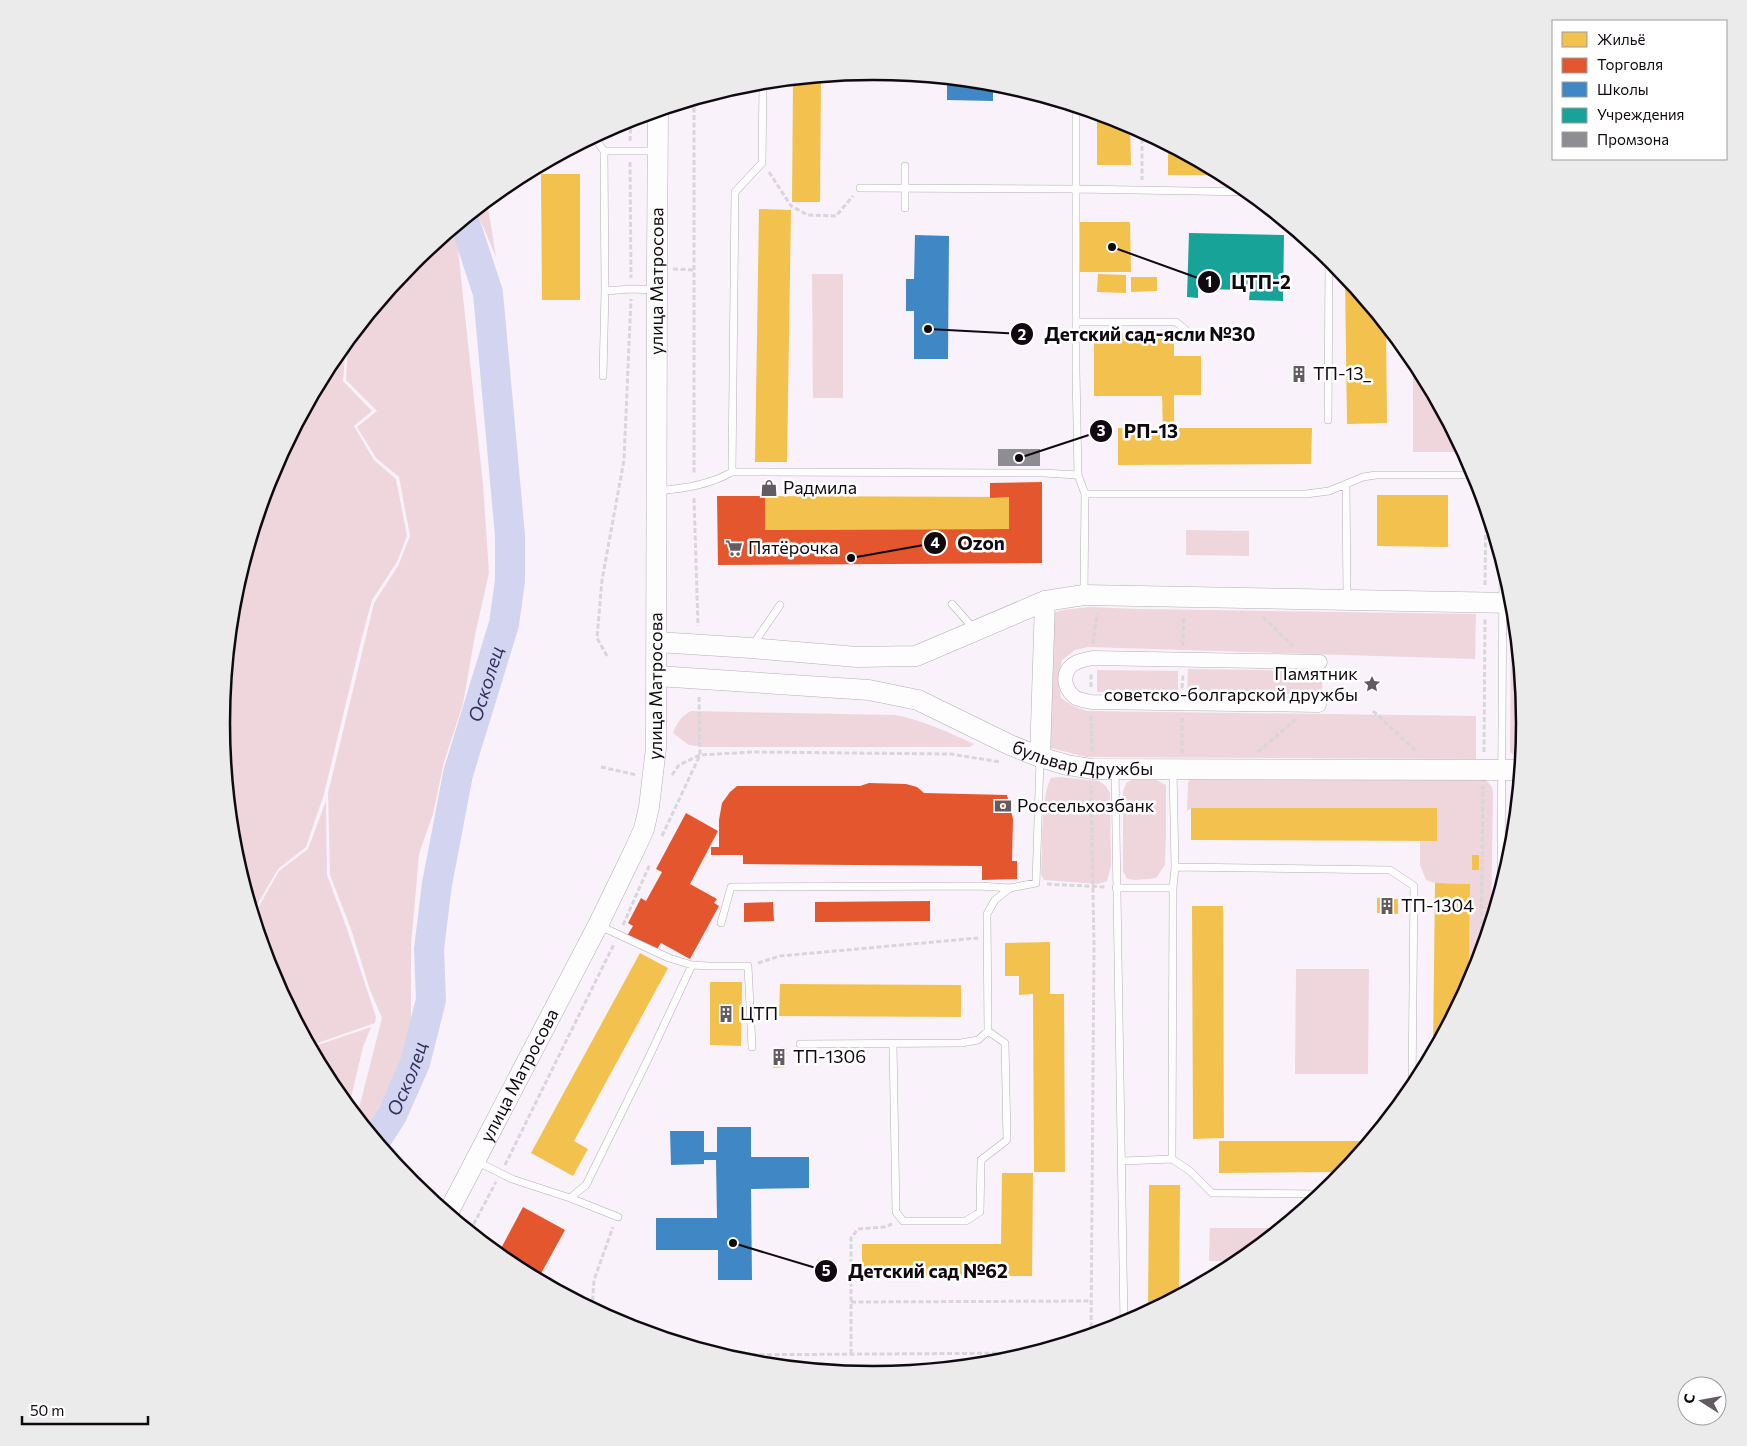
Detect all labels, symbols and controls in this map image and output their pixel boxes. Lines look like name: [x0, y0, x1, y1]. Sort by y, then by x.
legend: [1552, 20, 1727, 160]
text: Жильё: [1597, 30, 1645, 48]
text: Торговля: [1597, 55, 1663, 73]
text: Школы: [1597, 80, 1649, 98]
text: Учреждения: [1597, 105, 1684, 123]
text: Промзона: [1597, 130, 1669, 148]
street label: улица Матросова: [645, 207, 667, 355]
callout: ЦТП-2: [1196, 265, 1301, 299]
text: ЦТП-2: [1231, 270, 1291, 293]
text: 1: [1206, 272, 1212, 290]
callout: Детский сад-ясли №30: [1009, 317, 1265, 351]
text: Детский сад-ясли №30: [1044, 322, 1256, 345]
text: 2: [1018, 325, 1026, 343]
place label: ТП-13_: [1313, 362, 1372, 384]
building icon: ТП-13_: [1289, 364, 1309, 384]
callout: РП-13: [1089, 414, 1188, 448]
text: РП-13: [1124, 419, 1178, 442]
text: 3: [1097, 421, 1106, 439]
place label: Радмила: [783, 476, 857, 498]
shop icon: Радмила: [759, 478, 779, 498]
callout: Ozon: [923, 526, 1015, 560]
text: Ozon: [957, 531, 1005, 554]
text: 4: [930, 533, 940, 551]
place label: Пятёрочка: [748, 536, 839, 558]
supermarket icon: Пятёрочка: [724, 538, 744, 558]
street label: улица Матросова: [643, 612, 666, 761]
water label: Осколец: [463, 643, 507, 725]
place label: Памятник советско-болгарской дружбы: [1104, 662, 1358, 705]
place icon: Памятник советско-болгарской дружбы: [1362, 674, 1382, 694]
street label: бульвар Дружбы: [1009, 735, 1153, 779]
place label: Россельхозбанк: [1017, 794, 1155, 816]
bank icon: Россельхозбанк: [993, 796, 1013, 816]
place label: ТП-1304: [1401, 894, 1474, 916]
building icon: ТП-1304: [1377, 896, 1397, 916]
place label: ЦТП: [740, 1002, 778, 1024]
building icon: ЦТП: [716, 1004, 736, 1024]
street label: улица Матросова: [475, 1005, 563, 1146]
water label: Осколец: [381, 1039, 431, 1119]
place label: ТП-1306: [793, 1045, 866, 1067]
building icon: ТП-1306: [769, 1047, 789, 1067]
callout: Детский сад №62: [814, 1254, 1018, 1288]
text: Детский сад №62: [848, 1259, 1008, 1282]
text: 5: [822, 1261, 831, 1279]
north arrow: [1677, 1376, 1727, 1426]
text: С: [1679, 1392, 1698, 1405]
scale bar: [22, 1394, 149, 1426]
text: 50 m: [30, 1401, 64, 1419]

